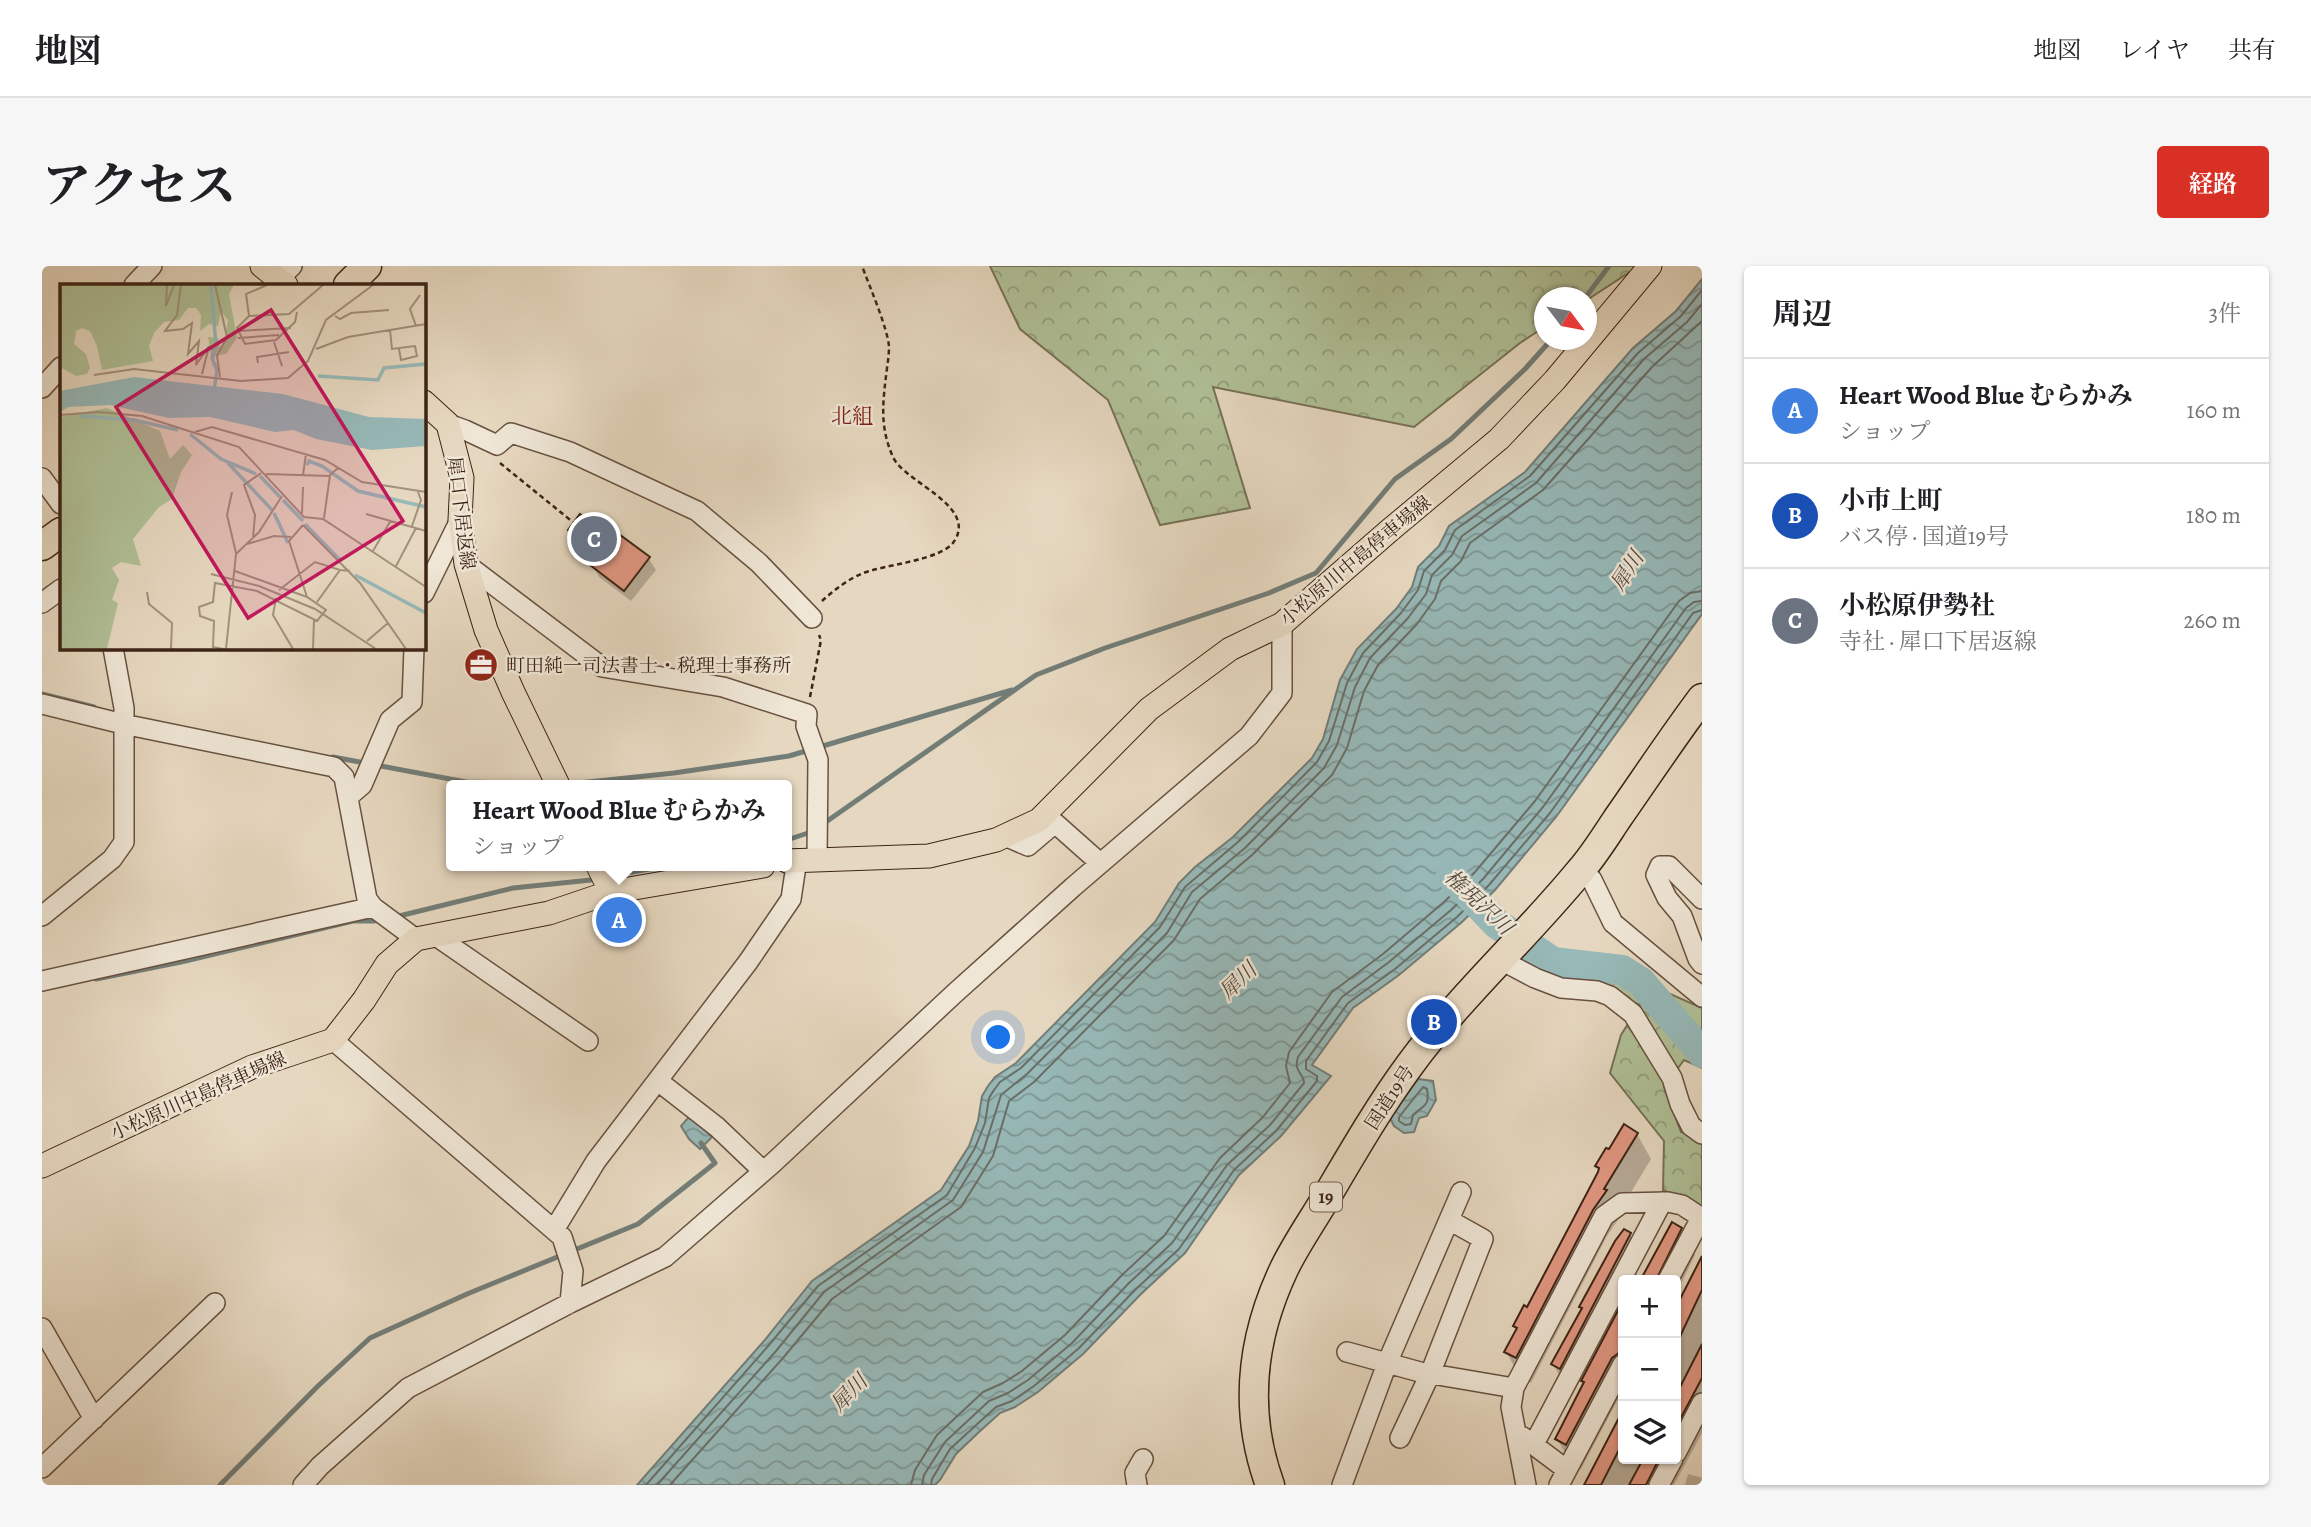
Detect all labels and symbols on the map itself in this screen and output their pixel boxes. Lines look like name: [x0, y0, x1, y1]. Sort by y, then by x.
inset map: [60, 284, 425, 649]
north arrow: [1534, 287, 1597, 350]
district label: 北組: [831, 402, 873, 430]
street label: 犀口下居返線: [441, 455, 481, 571]
street label: 小松原川中島停車場線: [1275, 490, 1437, 632]
pin: C: [571, 513, 617, 565]
water label: 犀川: [1604, 544, 1651, 596]
office icon: 町田純一司法書士・税理士事務所: [462, 646, 500, 684]
place label: 町田純一司法書士・税理士事務所: [506, 653, 791, 679]
water label: 権現沢川: [1439, 863, 1521, 942]
pin: A: [596, 894, 642, 946]
water label: 犀川: [1213, 955, 1264, 1006]
pin: B: [1411, 996, 1457, 1048]
your location: [981, 1020, 1015, 1054]
street label: 小松原川中島停車場線: [106, 1045, 290, 1146]
street label: 国道19号: [1359, 1060, 1420, 1135]
road number: 19: [1310, 1182, 1342, 1212]
water label: 犀川: [824, 1367, 875, 1418]

